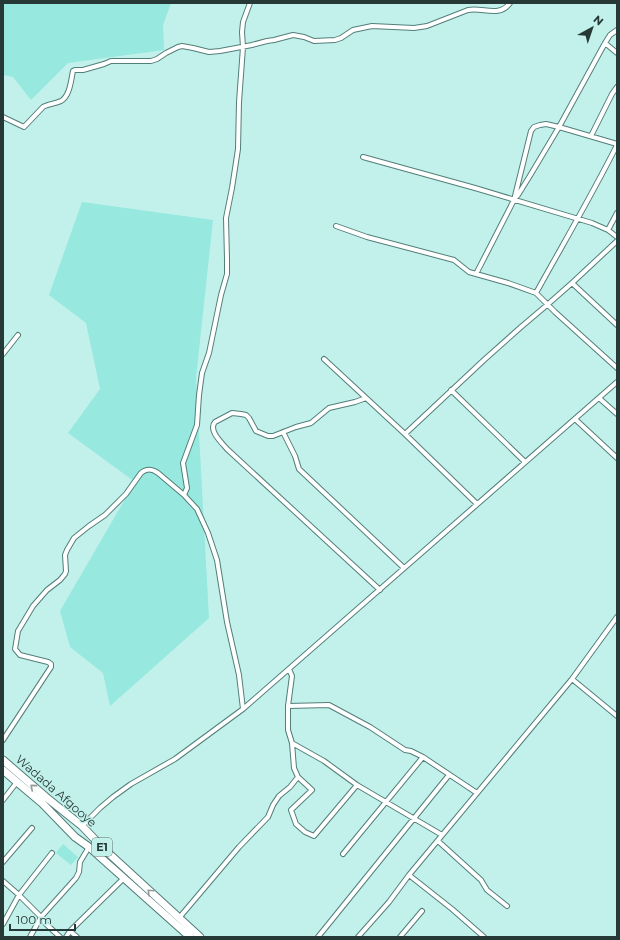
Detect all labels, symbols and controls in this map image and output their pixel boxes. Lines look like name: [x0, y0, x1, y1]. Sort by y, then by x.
north arrow: [572, 8, 612, 48]
text: N: [591, 12, 606, 29]
street label: Wadada Afgooye: [13, 751, 100, 830]
one-way arrow: [30, 784, 38, 791]
road number: E1: [92, 838, 112, 856]
one-way arrow: [147, 889, 155, 897]
scale bar: [10, 906, 75, 932]
text: 100 m: [16, 912, 52, 927]

